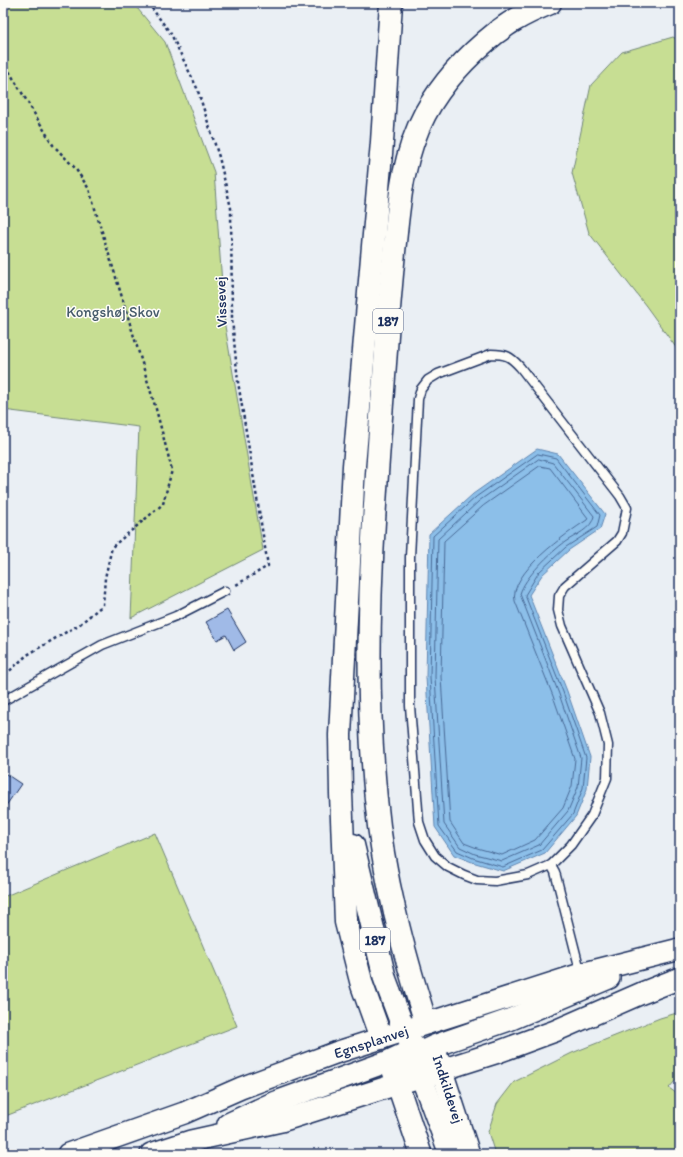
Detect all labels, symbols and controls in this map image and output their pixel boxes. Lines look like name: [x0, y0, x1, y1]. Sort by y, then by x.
street label: Vissevej: [211, 276, 231, 328]
park label: Kongshøj Skov: [66, 303, 160, 321]
road number: 187: [373, 309, 403, 333]
road number: 187: [360, 928, 390, 952]
street label: Egnsplanvej: [332, 1022, 410, 1062]
street label: Indkildevej: [428, 1052, 468, 1126]

